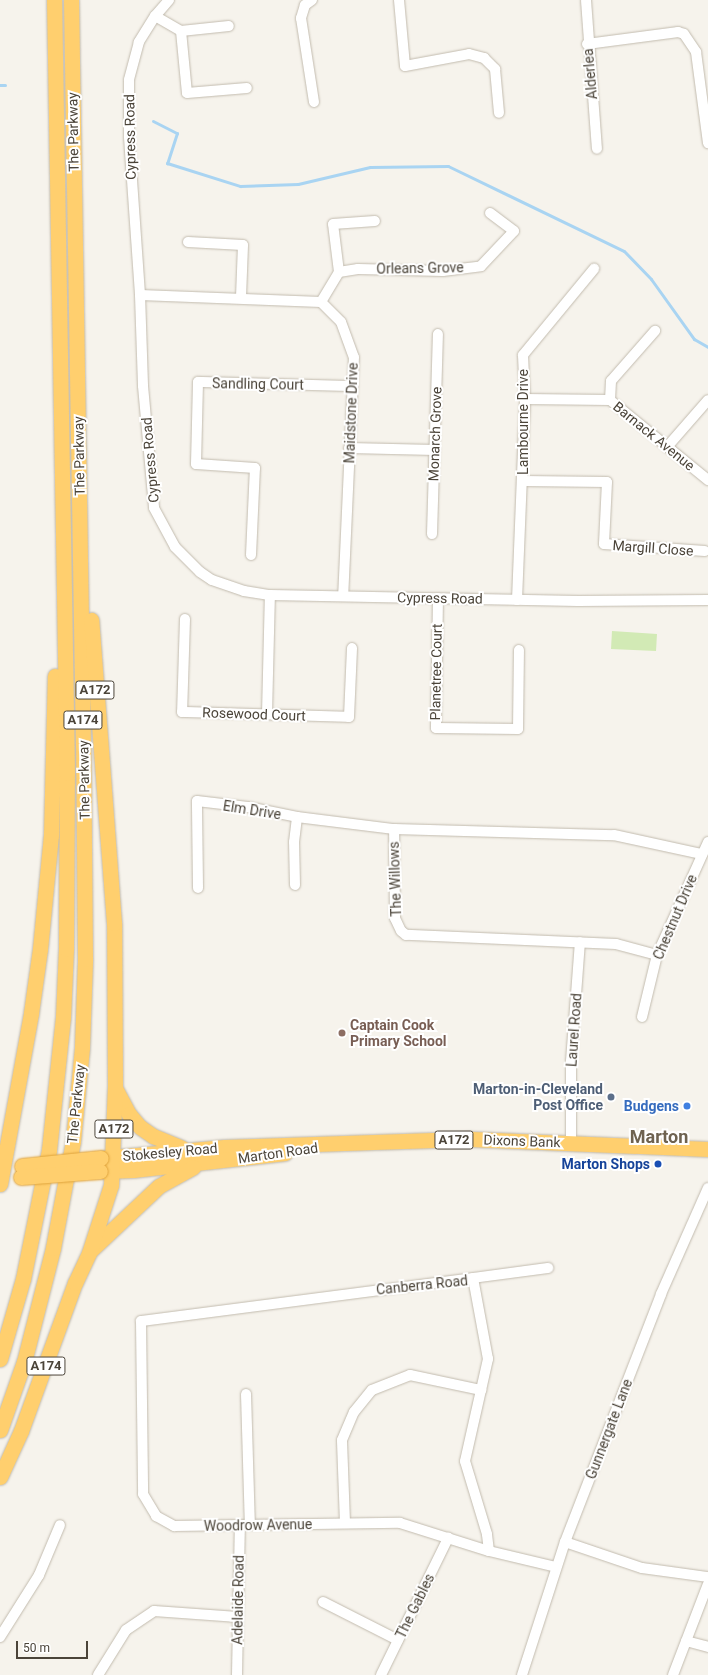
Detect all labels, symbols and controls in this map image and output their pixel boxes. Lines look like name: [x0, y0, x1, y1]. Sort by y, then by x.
street label: Alderlea: [579, 48, 601, 100]
street label: The Parkway: [64, 92, 82, 172]
street label: Cypress Road: [121, 94, 139, 180]
street label: Orleans Grove: [376, 259, 464, 277]
street label: Maidstone Drive: [341, 362, 361, 464]
street label: Lambourne Drive: [515, 369, 531, 475]
street label: Sandling Court: [212, 375, 304, 393]
street label: Monarch Grove: [425, 386, 445, 482]
street label: Barnack Avenue: [610, 398, 698, 474]
street label: The Parkway: [70, 416, 88, 496]
street label: Cypress Road: [138, 417, 162, 503]
street label: Margill Close: [612, 537, 694, 559]
street label: Cypress Road: [397, 589, 483, 607]
street label: Planetree Court: [427, 623, 445, 721]
road number: A172: [75, 679, 115, 701]
street label: Rosewood Court: [202, 704, 306, 724]
road number: A174: [63, 709, 103, 731]
street label: The Parkway: [75, 740, 93, 820]
street label: Elm Drive: [222, 797, 282, 823]
street label: The Willows: [385, 841, 405, 917]
street label: Chestnut Drive: [649, 872, 701, 962]
street label: Laurel Road: [563, 993, 585, 1067]
place label: Captain Cook Primary School: [350, 1017, 447, 1050]
marker: Captain Cook Primary School: [337, 1028, 347, 1038]
street label: The Parkway: [63, 1063, 89, 1145]
place label: Marton-in-Cleveland Post Office: [473, 1081, 603, 1114]
marker: Marton-in-Cleveland Post Office: [606, 1092, 616, 1102]
place label: Budgens: [624, 1098, 679, 1114]
marker: Budgens: [682, 1101, 692, 1111]
road number: A172: [94, 1118, 134, 1140]
district label: Marton: [630, 1126, 688, 1148]
road number: A172: [434, 1129, 474, 1151]
street label: Dixons Bank: [483, 1131, 561, 1151]
street label: Stokesley Road: [122, 1139, 218, 1165]
street label: Marton Road: [237, 1139, 319, 1167]
place label: Marton Shops: [562, 1156, 650, 1172]
marker: Marton Shops: [653, 1159, 663, 1169]
street label: Canberra Road: [375, 1272, 469, 1298]
road number: A174: [26, 1355, 66, 1377]
street label: Gunnergate Lane: [582, 1377, 636, 1481]
street label: Woodrow Avenue: [204, 1516, 312, 1534]
street label: Adelaide Road: [229, 1555, 247, 1645]
street label: The Gables: [392, 1571, 438, 1641]
scale bar: [18, 1633, 90, 1659]
text: 50 m: [23, 1641, 50, 1655]

